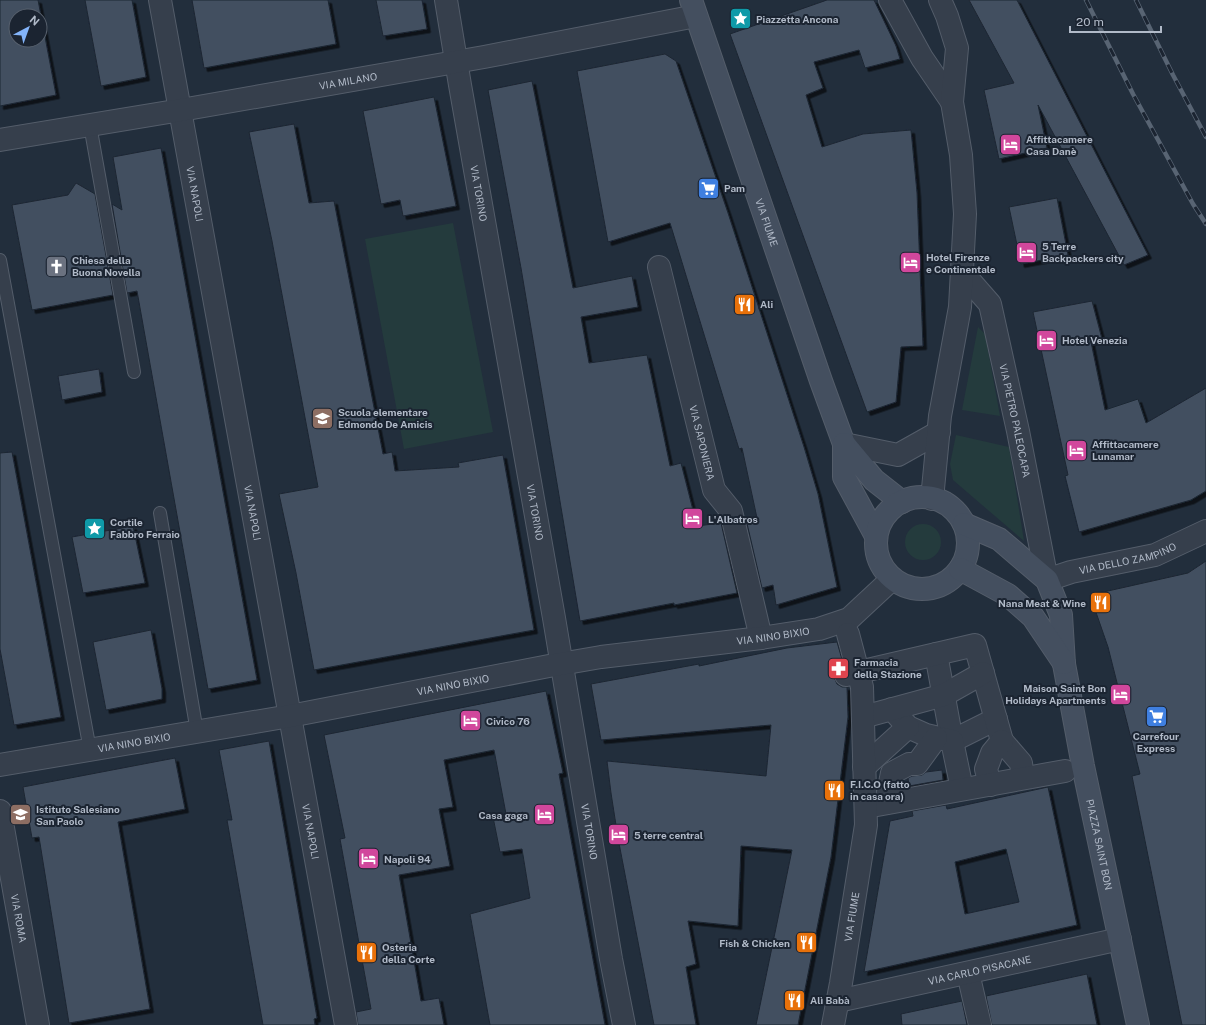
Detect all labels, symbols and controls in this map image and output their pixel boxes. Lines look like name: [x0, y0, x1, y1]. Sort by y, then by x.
place icon: Piazzetta Ancona: [728, 6, 754, 32]
north arrow: [8, 8, 48, 48]
scale bar: [1070, 8, 1161, 34]
text: N: [27, 13, 42, 28]
place label: Piazzetta Ancona: [756, 13, 839, 25]
text: 20 m: [1076, 15, 1104, 29]
street label: VIA MILANO: [318, 70, 378, 92]
hotel icon: Affittacamere Casa Danè: [998, 132, 1024, 158]
place label: Affittacamere Casa Danè: [1026, 133, 1093, 157]
street label: VIA TORINO: [468, 164, 490, 222]
street label: VIA NAPOLI: [184, 165, 206, 223]
supermarket icon: Pam: [695, 175, 721, 201]
place label: Pam: [724, 182, 745, 194]
street label: VIA FIUME: [753, 197, 781, 248]
hotel icon: 5 Terre Backpackers city: [1014, 239, 1040, 265]
place label: 5 Terre Backpackers city: [1042, 240, 1124, 264]
hotel icon: Hotel Firenze e Continentale: [898, 250, 924, 276]
place label: Hotel Firenze e Continentale: [926, 251, 996, 275]
church icon: Chiesa della Buona Novella: [44, 253, 70, 279]
place label: Chiesa della Buona Novella: [72, 254, 141, 278]
restaurant icon: Ali: [731, 291, 757, 317]
place label: Ali: [760, 298, 774, 310]
hotel icon: Hotel Venezia: [1034, 327, 1060, 353]
place label: Hotel Venezia: [1062, 334, 1128, 346]
street label: VIA PIETRO PALEOCAPA: [997, 363, 1033, 479]
street label: VIA SAPONIERA: [687, 404, 717, 482]
school or university icon: Scuola elementare Edmondo De Amicis: [310, 405, 336, 431]
place label: Scuola elementare Edmondo De Amicis: [338, 406, 433, 430]
hotel icon: Affittacamere Lunamar: [1064, 437, 1090, 463]
place label: Affittacamere Lunamar: [1092, 438, 1159, 462]
street label: VIA TORINO: [525, 483, 546, 541]
street label: VIA NAPOLI: [242, 484, 264, 541]
hotel icon: L'Albatros: [680, 506, 706, 532]
place label: L'Albatros: [708, 513, 758, 525]
place icon: Cortile Fabbro Ferraio: [82, 515, 108, 541]
place label: Cortile Fabbro Ferraio: [110, 516, 180, 540]
street label: VIA DELLO ZAMPINO: [1078, 540, 1178, 576]
restaurant icon: Nana Meat & Wine: [1088, 590, 1114, 616]
place label: Nana Meat & Wine: [998, 597, 1086, 609]
street label: VIA NINO BIXIO: [736, 625, 810, 647]
pharmacy icon: Farmacia della Stazione: [826, 655, 852, 681]
place label: Farmacia della Stazione: [854, 656, 922, 680]
street label: VIA NINO BIXIO: [416, 672, 490, 697]
hotel icon: Maison Saint Bon Holidays Apartments: [1108, 681, 1134, 707]
place label: Maison Saint Bon Holidays Apartments: [1005, 682, 1106, 706]
supermarket icon: Carrefour Express: [1143, 703, 1169, 729]
hotel icon: Civico 76: [458, 708, 484, 734]
place label: Civico 76: [486, 715, 530, 727]
street label: VIA NINO BIXIO: [97, 730, 171, 754]
place label: Carrefour Express: [1133, 730, 1179, 754]
restaurant icon: F.I.C.O (fatto in casa ora): [821, 777, 847, 803]
place label: F.I.C.O (fatto in casa ora): [850, 778, 910, 802]
street label: PIAZZA SAINT BON: [1084, 798, 1115, 891]
school or university icon: Istituto Salesiano San Paolo: [8, 802, 34, 828]
hotel icon: Casa gaga: [531, 802, 557, 828]
place label: Istituto Salesiano San Paolo: [36, 803, 120, 827]
street label: VIA NAPOLI: [300, 803, 322, 860]
street label: VIA TORINO: [579, 803, 600, 861]
place label: Casa gaga: [479, 809, 528, 821]
hotel icon: 5 terre central: [605, 822, 631, 848]
place label: 5 terre central: [634, 829, 703, 841]
hotel icon: Napoli 94: [355, 846, 381, 872]
place label: Napoli 94: [384, 853, 431, 865]
street label: VIA FIUME: [842, 891, 861, 942]
street label: VIA ROMA: [9, 893, 29, 944]
restaurant icon: Fish & Chicken: [793, 930, 819, 956]
place label: Fish & Chicken: [719, 937, 790, 949]
restaurant icon: Osteria della Corte: [353, 940, 379, 966]
place label: Osteria della Corte: [382, 941, 435, 965]
street label: VIA CARLO PISACANE: [927, 953, 1032, 987]
restaurant icon: Alì Babà: [782, 987, 808, 1013]
place label: Alì Babà: [810, 994, 850, 1006]

